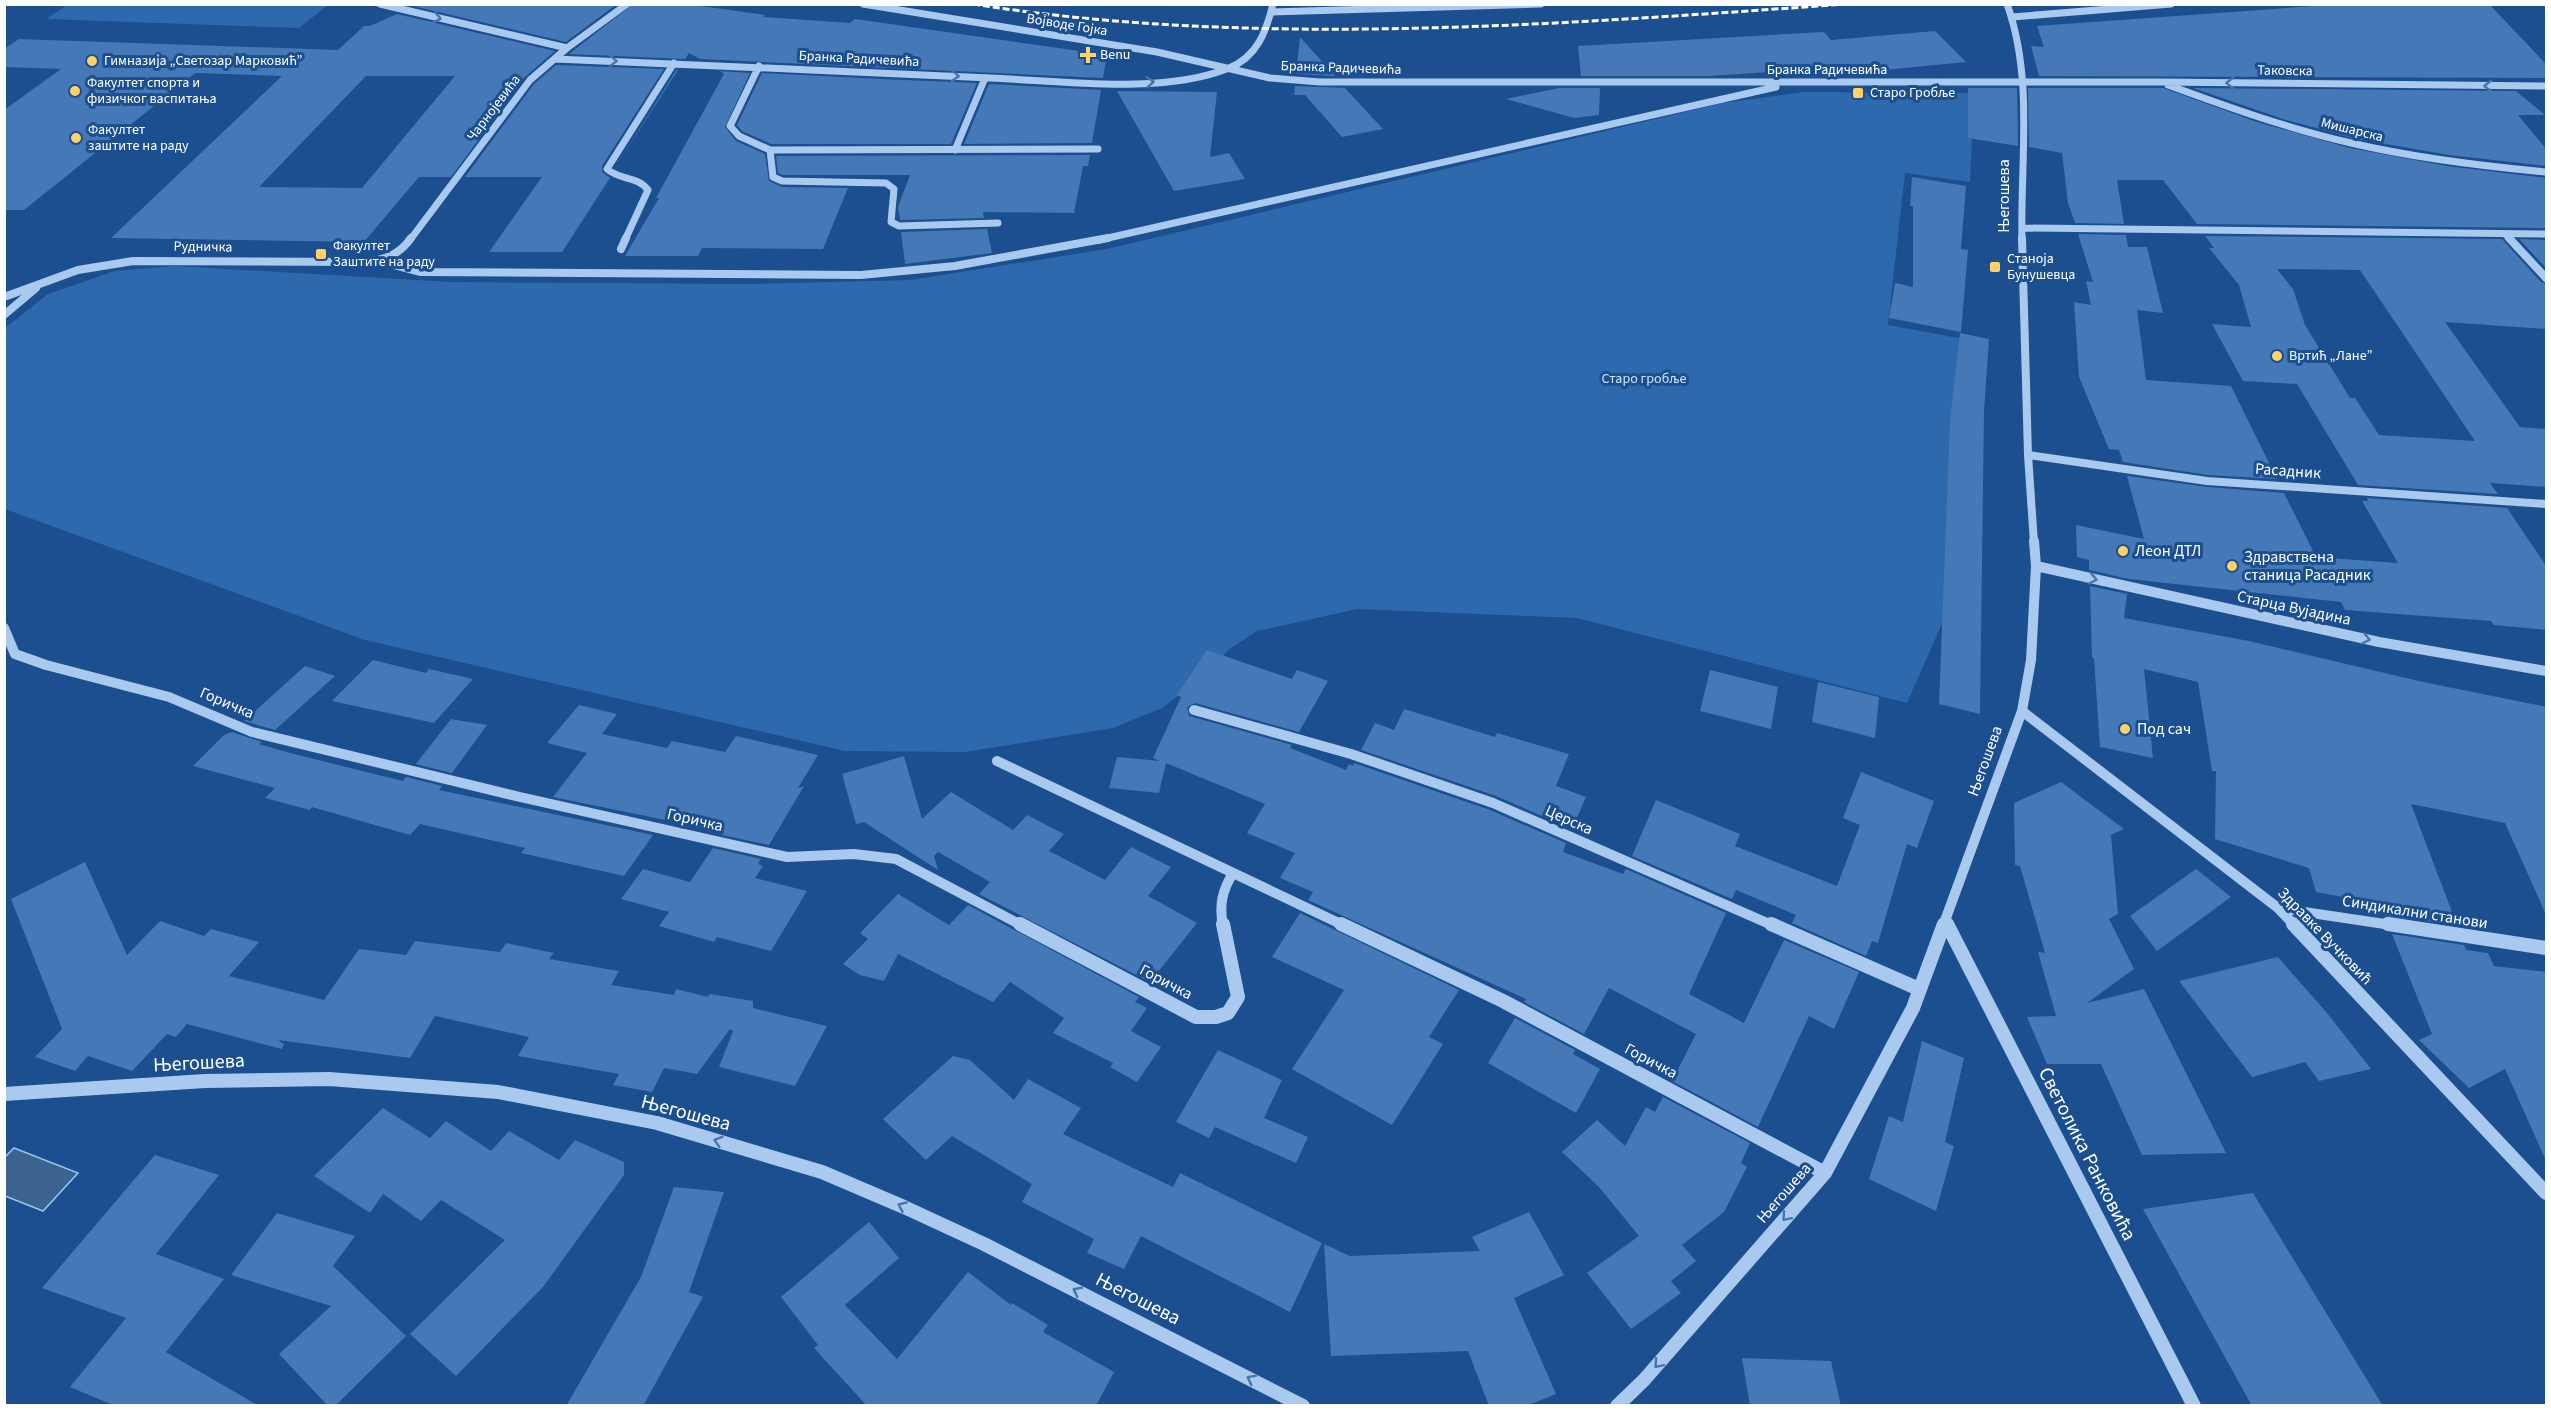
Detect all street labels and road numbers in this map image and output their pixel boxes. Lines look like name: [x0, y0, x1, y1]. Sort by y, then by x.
street label: Војводе Гојка: [1025, 9, 1109, 41]
street label: Бранка Радичевића: [798, 46, 920, 72]
street label: Бранка Радичевића: [1280, 56, 1402, 80]
street label: Бранка Радичевића: [1767, 60, 1887, 80]
street label: Таковска: [2257, 61, 2313, 81]
street label: Чарнојевића: [462, 71, 526, 145]
street label: Мишарска: [2319, 113, 2385, 147]
street label: Његошева: [1993, 159, 2015, 233]
street label: Рудничка: [174, 236, 232, 258]
street label: Расадник: [2254, 458, 2322, 484]
street label: Старца Вујадина: [2235, 585, 2353, 631]
street label: Горичка: [197, 682, 257, 724]
street label: Његошева: [1962, 723, 2008, 799]
street label: Церска: [1542, 800, 1596, 840]
street label: Горичка: [665, 803, 725, 837]
street label: Здравке Вучковић: [2273, 882, 2377, 990]
street label: Синдикални станови: [2341, 890, 2489, 934]
street label: Горичка: [1136, 959, 1196, 1005]
street label: Горичка: [1621, 1038, 1681, 1084]
street label: Његошева: [152, 1047, 246, 1079]
street label: Светолика Ранковића: [2031, 1062, 2143, 1246]
street label: Његошева: [638, 1088, 734, 1138]
street label: Његошева: [1752, 1158, 1816, 1228]
street label: Његошева: [1091, 1266, 1185, 1332]

